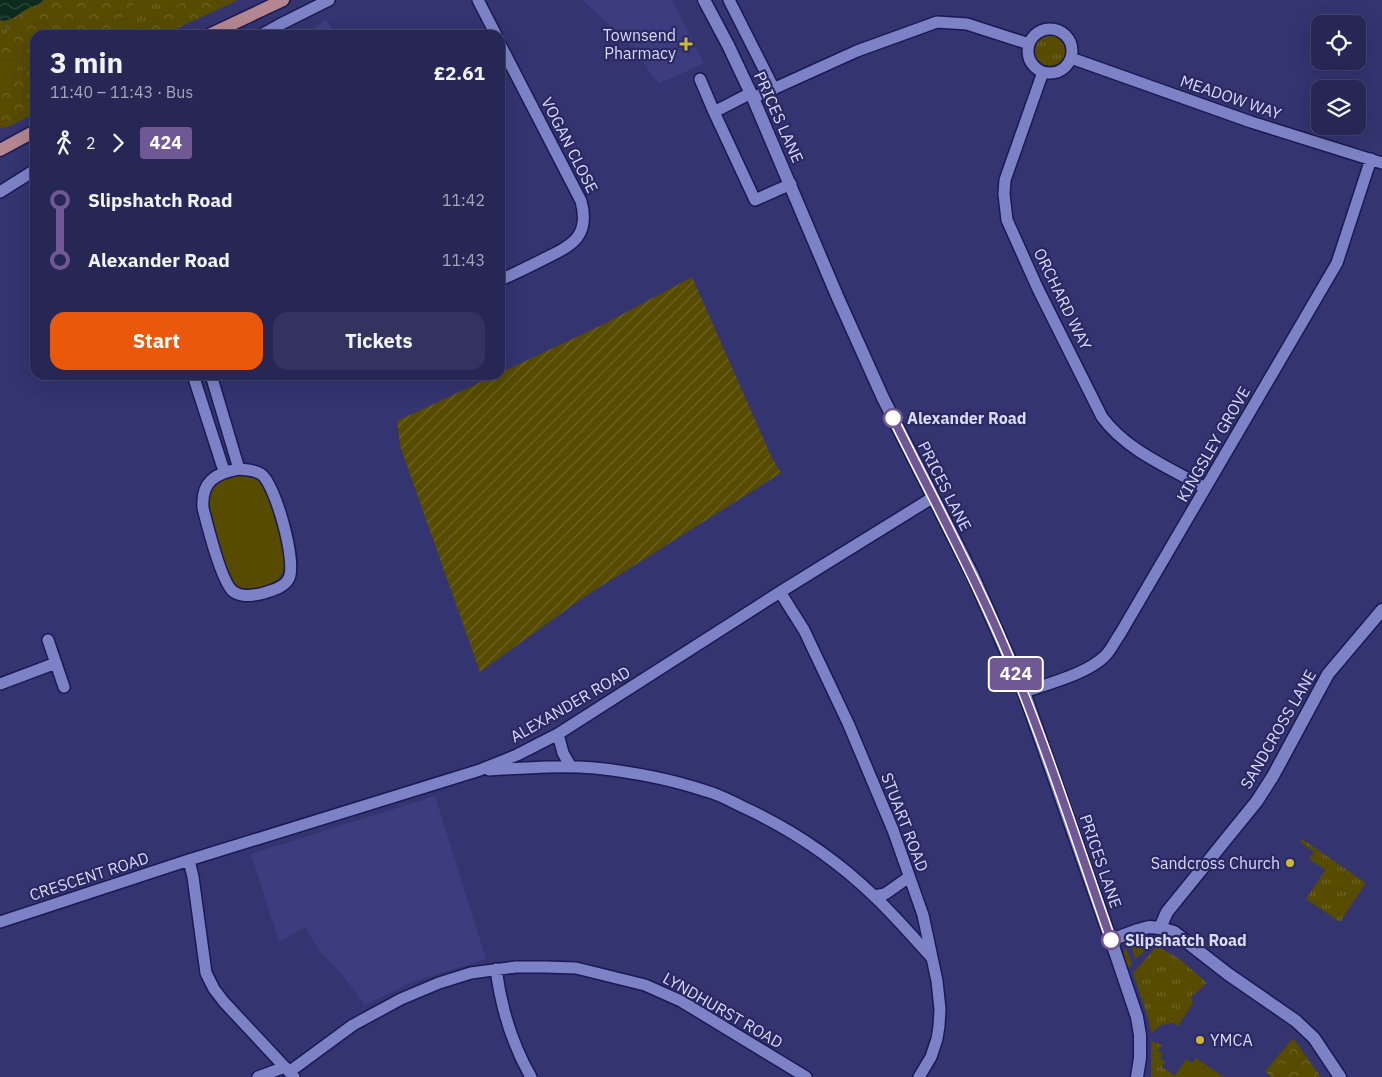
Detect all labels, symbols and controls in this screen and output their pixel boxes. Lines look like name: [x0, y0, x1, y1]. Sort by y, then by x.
map controls: [1311, 15, 1366, 135]
button: locate: [1311, 15, 1366, 70]
place label: Townsend Pharmacy: [603, 25, 676, 63]
marker: Townsend Pharmacy: [680, 38, 692, 50]
text: 3 min: [50, 44, 123, 81]
text: £2.61: [434, 61, 485, 85]
street label: PRICES LANE: [750, 68, 808, 166]
street label: MEADOW WAY: [1178, 70, 1285, 124]
button: layers: [1311, 80, 1366, 135]
text: 11:40 – 11:43 · Bus: [50, 82, 193, 102]
street label: VOGAN CLOSE: [537, 94, 603, 196]
icon: walk: [50, 129, 78, 157]
icon: forward: [104, 129, 132, 157]
text: 424: [150, 131, 182, 154]
text: 2: [86, 133, 96, 153]
text: Slipshatch Road: [88, 188, 233, 212]
text: 11:42: [442, 190, 485, 210]
street label: ORCHARD WAY: [1030, 245, 1096, 354]
text: Alexander Road: [88, 248, 230, 272]
text: 11:43: [442, 250, 485, 270]
button: Start: [50, 312, 263, 370]
button: Tickets: [273, 312, 485, 370]
street label: KINGSLEY GROVE: [1172, 383, 1254, 505]
marker: Alexander Road: [883, 408, 903, 428]
place label: Alexander Road: [907, 408, 1027, 428]
street label: PRICES LANE: [914, 438, 976, 534]
line badge: 424: [987, 658, 1045, 690]
street label: ALEXANDER ROAD: [506, 662, 634, 746]
text: 424: [1000, 662, 1032, 685]
street label: SANDCROSS LANE: [1236, 666, 1320, 792]
street label: STUART ROAD: [877, 770, 933, 874]
street label: PRICES LANE: [1076, 811, 1126, 911]
street label: CRESCENT ROAD: [27, 847, 151, 905]
place label: Sandcross Church: [1151, 853, 1280, 873]
marker: Sandcross Church: [1284, 857, 1296, 869]
marker: Slipshatch Road: [1101, 930, 1121, 950]
place label: Slipshatch Road: [1125, 930, 1247, 950]
street label: LYNDHURST ROAD: [660, 968, 786, 1052]
place label: YMCA: [1210, 1030, 1253, 1050]
marker: YMCA: [1194, 1034, 1206, 1046]

